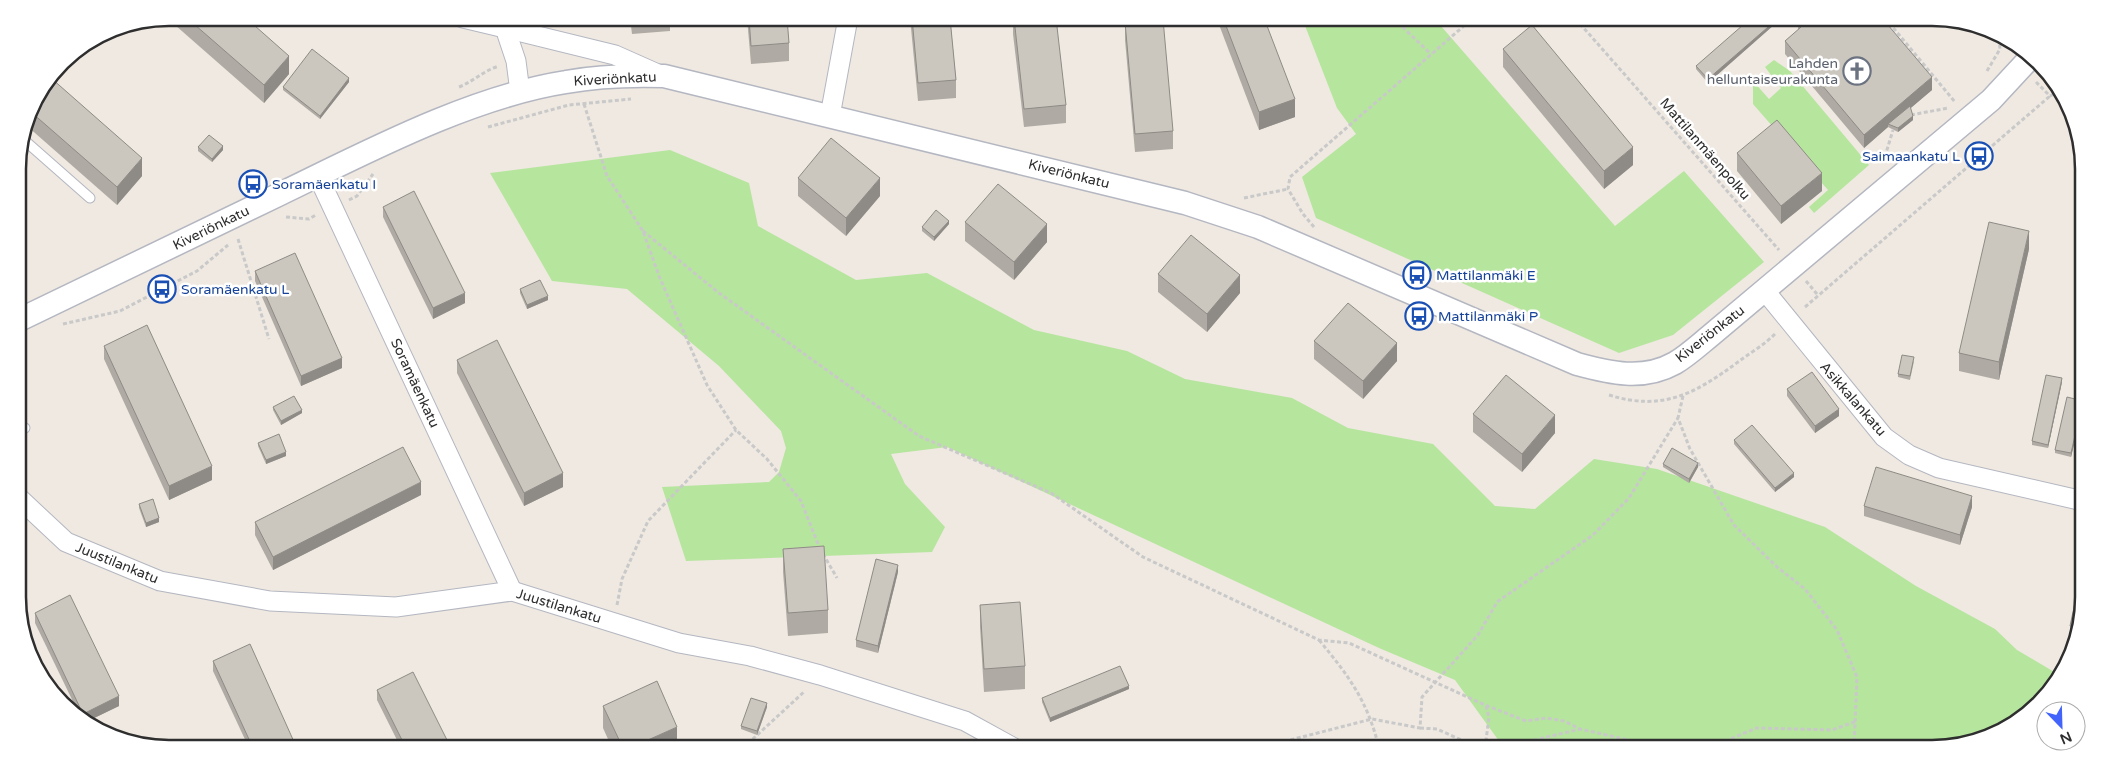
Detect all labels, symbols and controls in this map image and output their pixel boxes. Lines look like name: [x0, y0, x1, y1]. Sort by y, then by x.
place label: Lahden helluntaiseurakunta: [1707, 55, 1838, 88]
church icon: Lahden helluntaiseurakunta: [1842, 56, 1872, 86]
street label: Kiveriönkatu: [573, 68, 657, 90]
street label: Mattilanmäenpolku: [1656, 95, 1754, 203]
bus stop icon: Saimaankatu L: [1964, 141, 1994, 171]
place label: Saimaankatu L: [1862, 148, 1960, 165]
street label: Kiveriönkatu: [1027, 156, 1111, 192]
bus stop icon: Soramäenkatu I: [238, 169, 268, 199]
place label: Soramäenkatu I: [272, 176, 376, 193]
street label: Kiveriönkatu: [170, 202, 252, 254]
bus stop icon: Mattilanmäki E: [1402, 260, 1432, 290]
place label: Mattilanmäki E: [1436, 267, 1536, 284]
bus stop icon: Soramäenkatu L: [147, 274, 177, 304]
place label: Soramäenkatu L: [181, 281, 289, 298]
bus stop icon: Mattilanmäki P: [1404, 301, 1434, 331]
street label: Kiveriönkatu: [1672, 302, 1748, 366]
place label: Mattilanmäki P: [1438, 308, 1538, 325]
street label: Soramäenkatu: [387, 336, 443, 430]
street label: Asikkalankatu: [1816, 358, 1890, 440]
street label: Juustilankatu: [73, 539, 161, 587]
street label: Juustilankatu: [514, 585, 604, 627]
north arrow: [2036, 701, 2086, 751]
text: N: [2057, 727, 2074, 748]

